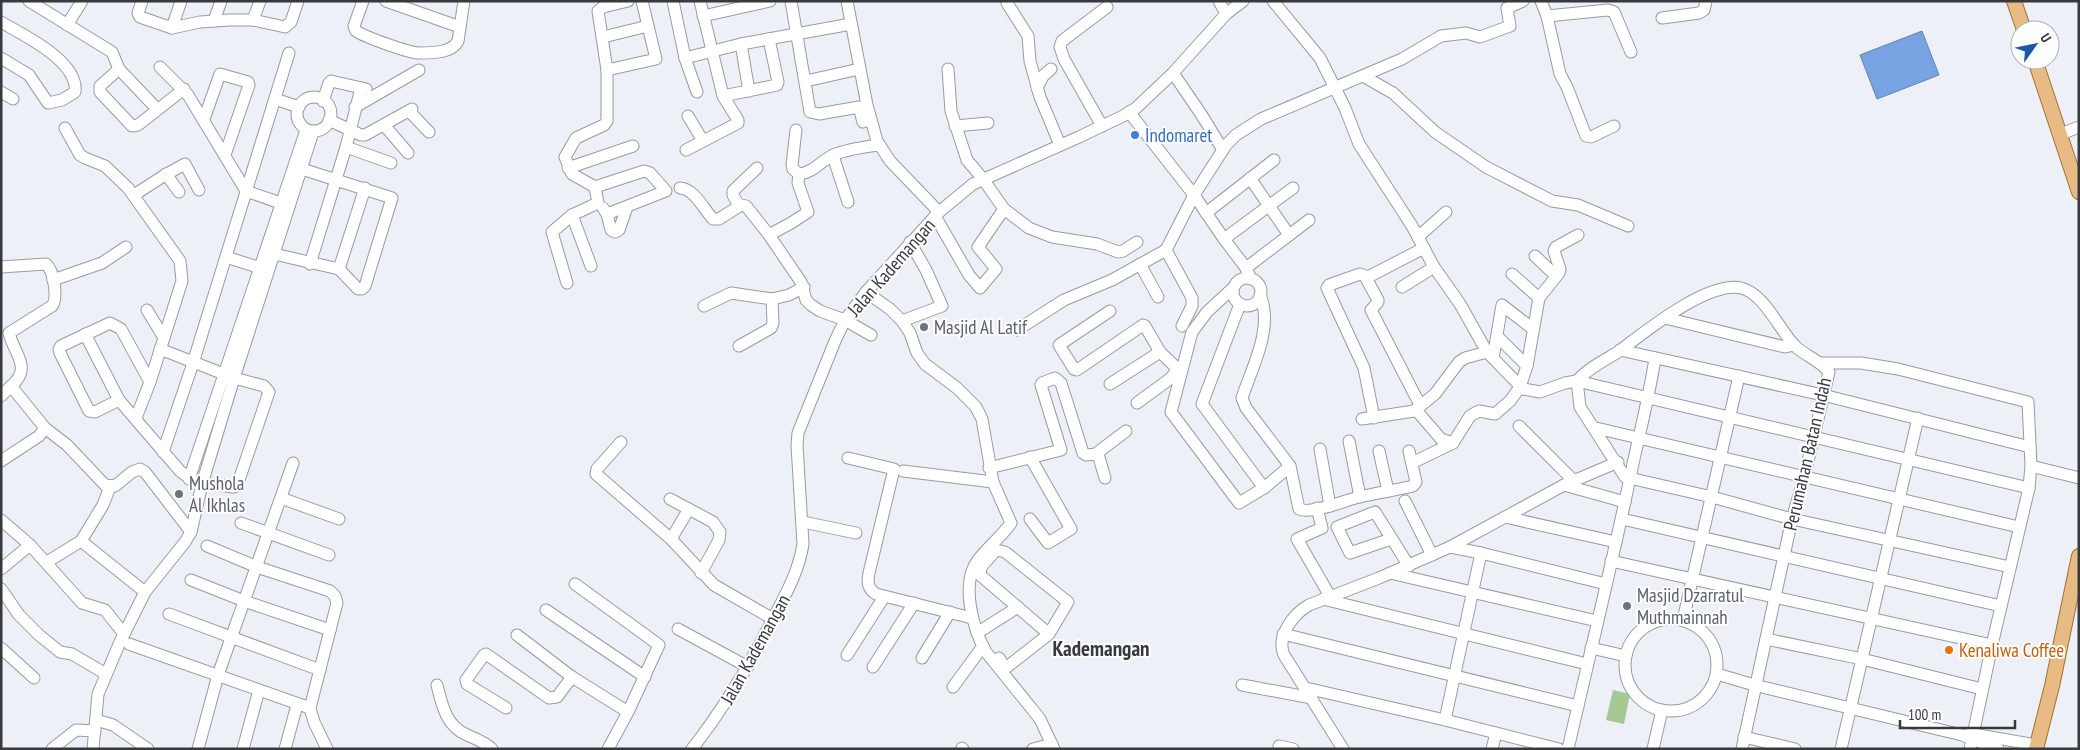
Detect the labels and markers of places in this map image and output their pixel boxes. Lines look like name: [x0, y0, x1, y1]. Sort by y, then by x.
place label: Indomaret: [1145, 123, 1213, 147]
marker: Indomaret: [1129, 129, 1141, 141]
place label: Masjid Al Latif: [934, 315, 1028, 339]
marker: Masjid Al Latif: [918, 321, 930, 333]
place label: Mushola Al Ikhlas: [189, 471, 245, 517]
marker: Mushola Al Ikhlas: [173, 488, 185, 500]
place label: Masjid Dzarratul Muthmainnah: [1637, 583, 1744, 629]
marker: Masjid Dzarratul Muthmainnah: [1621, 600, 1633, 612]
place label: Kenaliwa Coffee: [1959, 638, 2064, 662]
marker: Kenaliwa Coffee: [1943, 644, 1955, 656]

